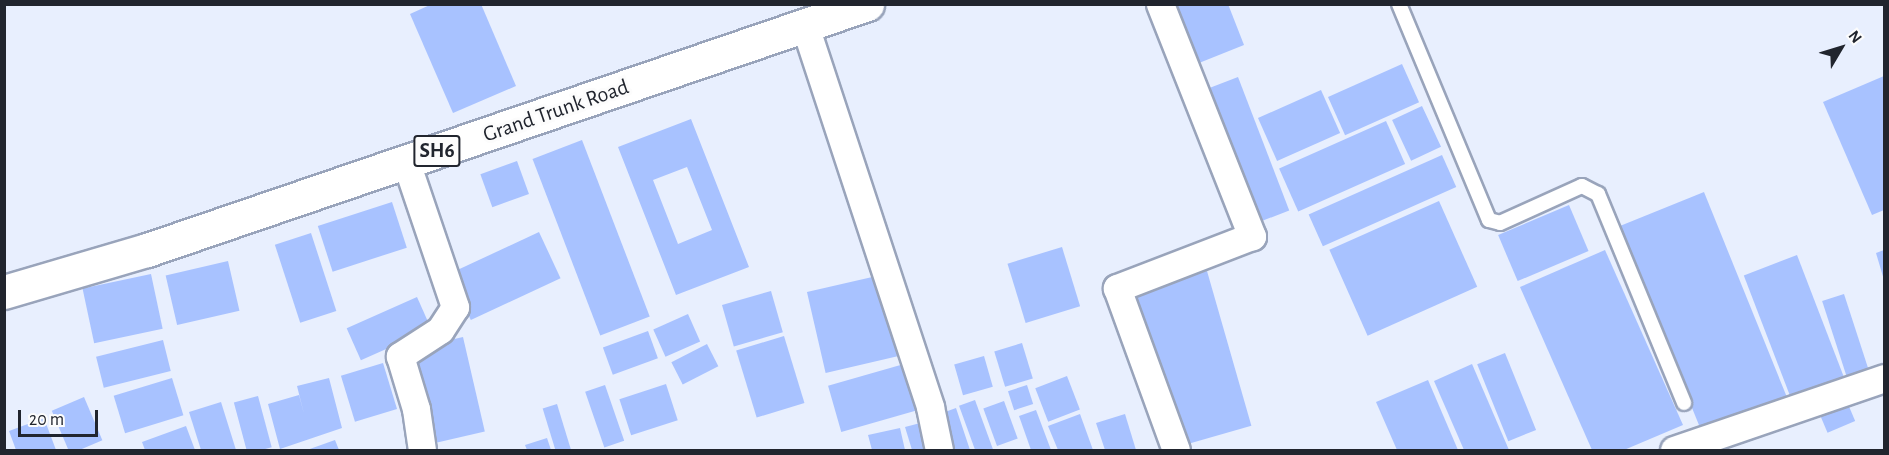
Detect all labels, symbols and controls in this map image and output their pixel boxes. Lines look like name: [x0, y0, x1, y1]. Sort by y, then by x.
north arrow: [1811, 18, 1871, 78]
text: N: [1845, 28, 1865, 46]
street label: Grand Trunk Road: [480, 74, 632, 148]
road number: SH6: [413, 133, 461, 169]
scale bar: [21, 398, 100, 436]
text: 20 m: [29, 411, 64, 429]

